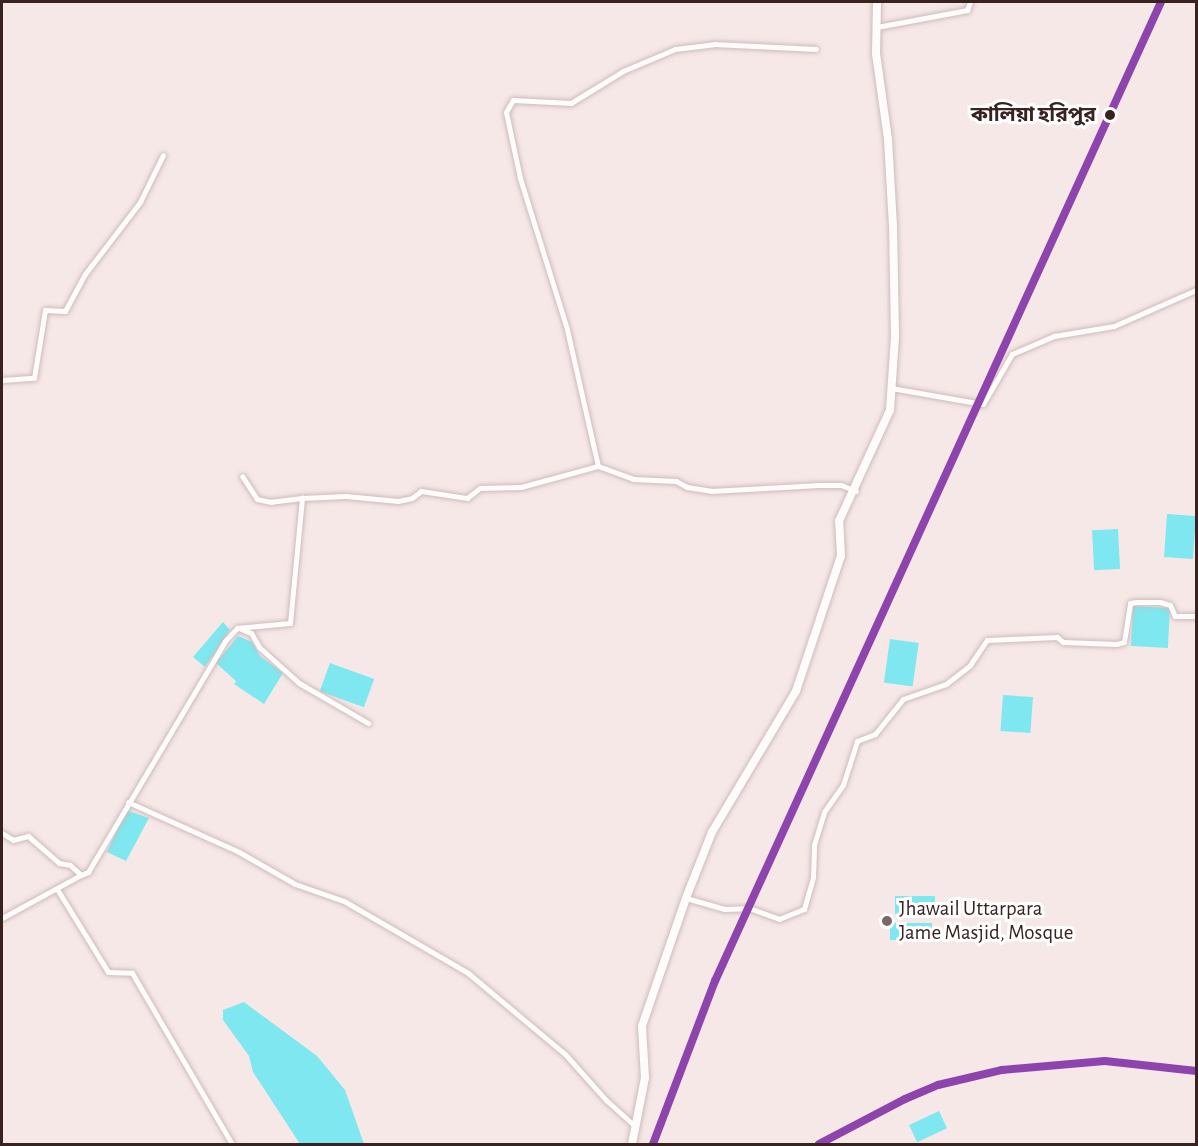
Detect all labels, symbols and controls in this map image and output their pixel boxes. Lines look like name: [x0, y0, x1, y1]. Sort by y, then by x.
place label: কালিয়া হরিপুর: [971, 102, 1096, 128]
marker: কালিয়া হরিপুর: [1101, 106, 1119, 124]
place label: Jhawail Uttarpara Jame Masjid, Mosque: [899, 896, 1073, 946]
marker: Jhawail Uttarpara Jame Masjid, Mosque: [880, 914, 894, 928]

